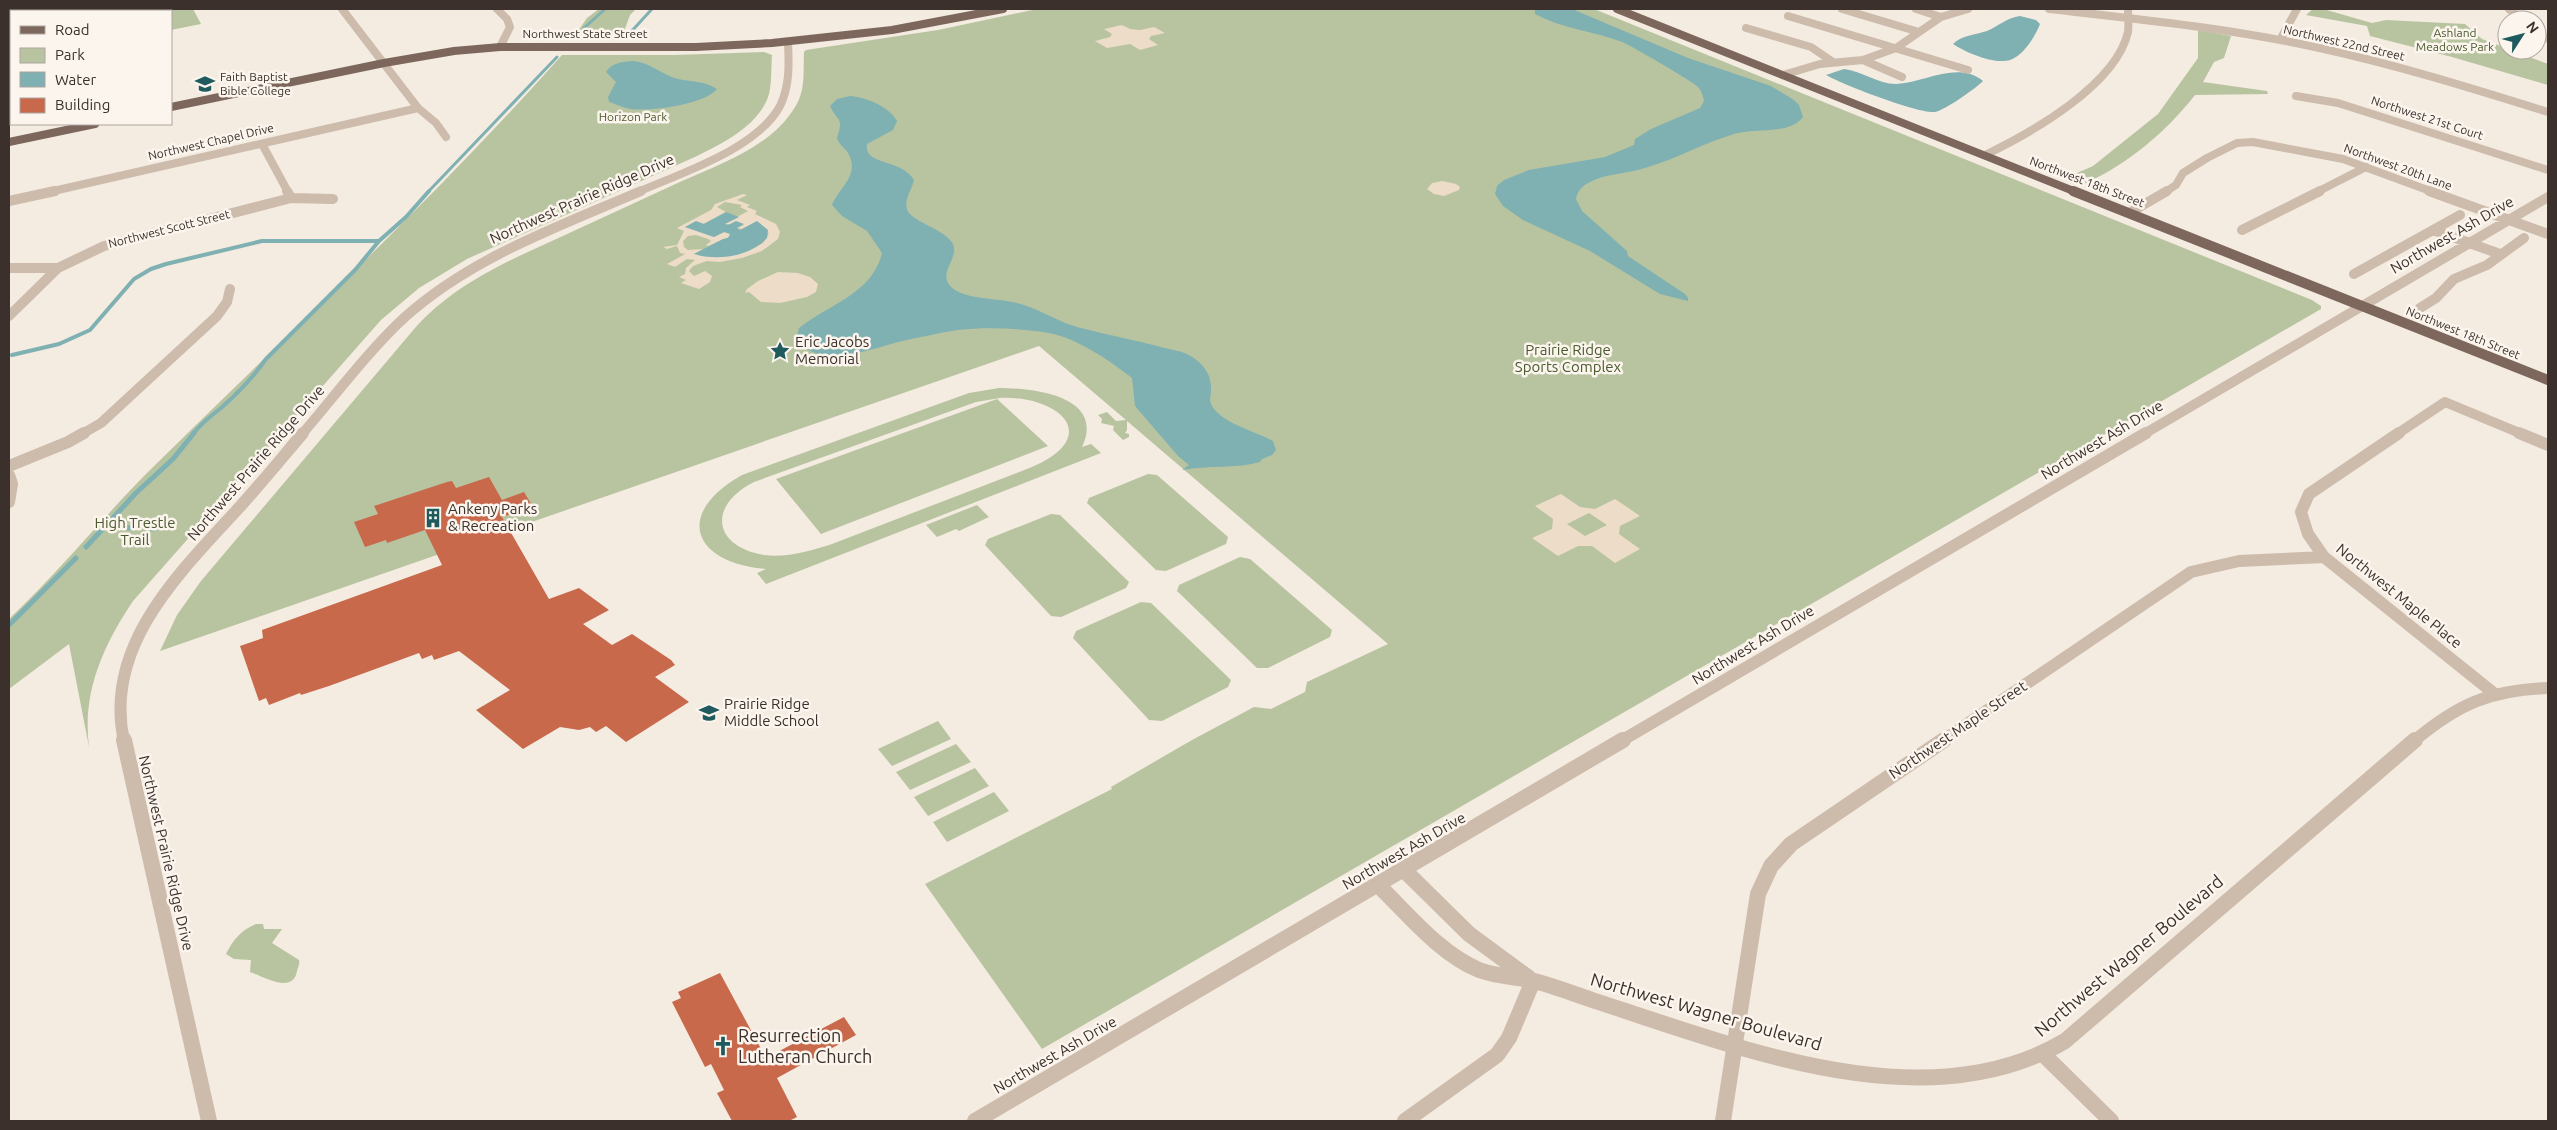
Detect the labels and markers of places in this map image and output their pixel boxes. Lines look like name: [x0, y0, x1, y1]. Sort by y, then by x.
place label: Faith Baptist Bible College: [220, 70, 291, 97]
school or university icon: Faith Baptist Bible College: [194, 73, 216, 95]
place label: Eric Jacobs Memorial: [795, 333, 869, 367]
place icon: Eric Jacobs Memorial: [769, 340, 791, 362]
place label: Ankeny Parks & Recreation: [448, 500, 537, 534]
building icon: Ankeny Parks & Recreation: [422, 507, 444, 529]
place label: Prairie Ridge Middle School: [724, 695, 819, 729]
school or university icon: Prairie Ridge Middle School: [698, 702, 720, 724]
place label: Resurrection Lutheran Church: [738, 1025, 872, 1066]
church icon: Resurrection Lutheran Church: [712, 1035, 734, 1057]

